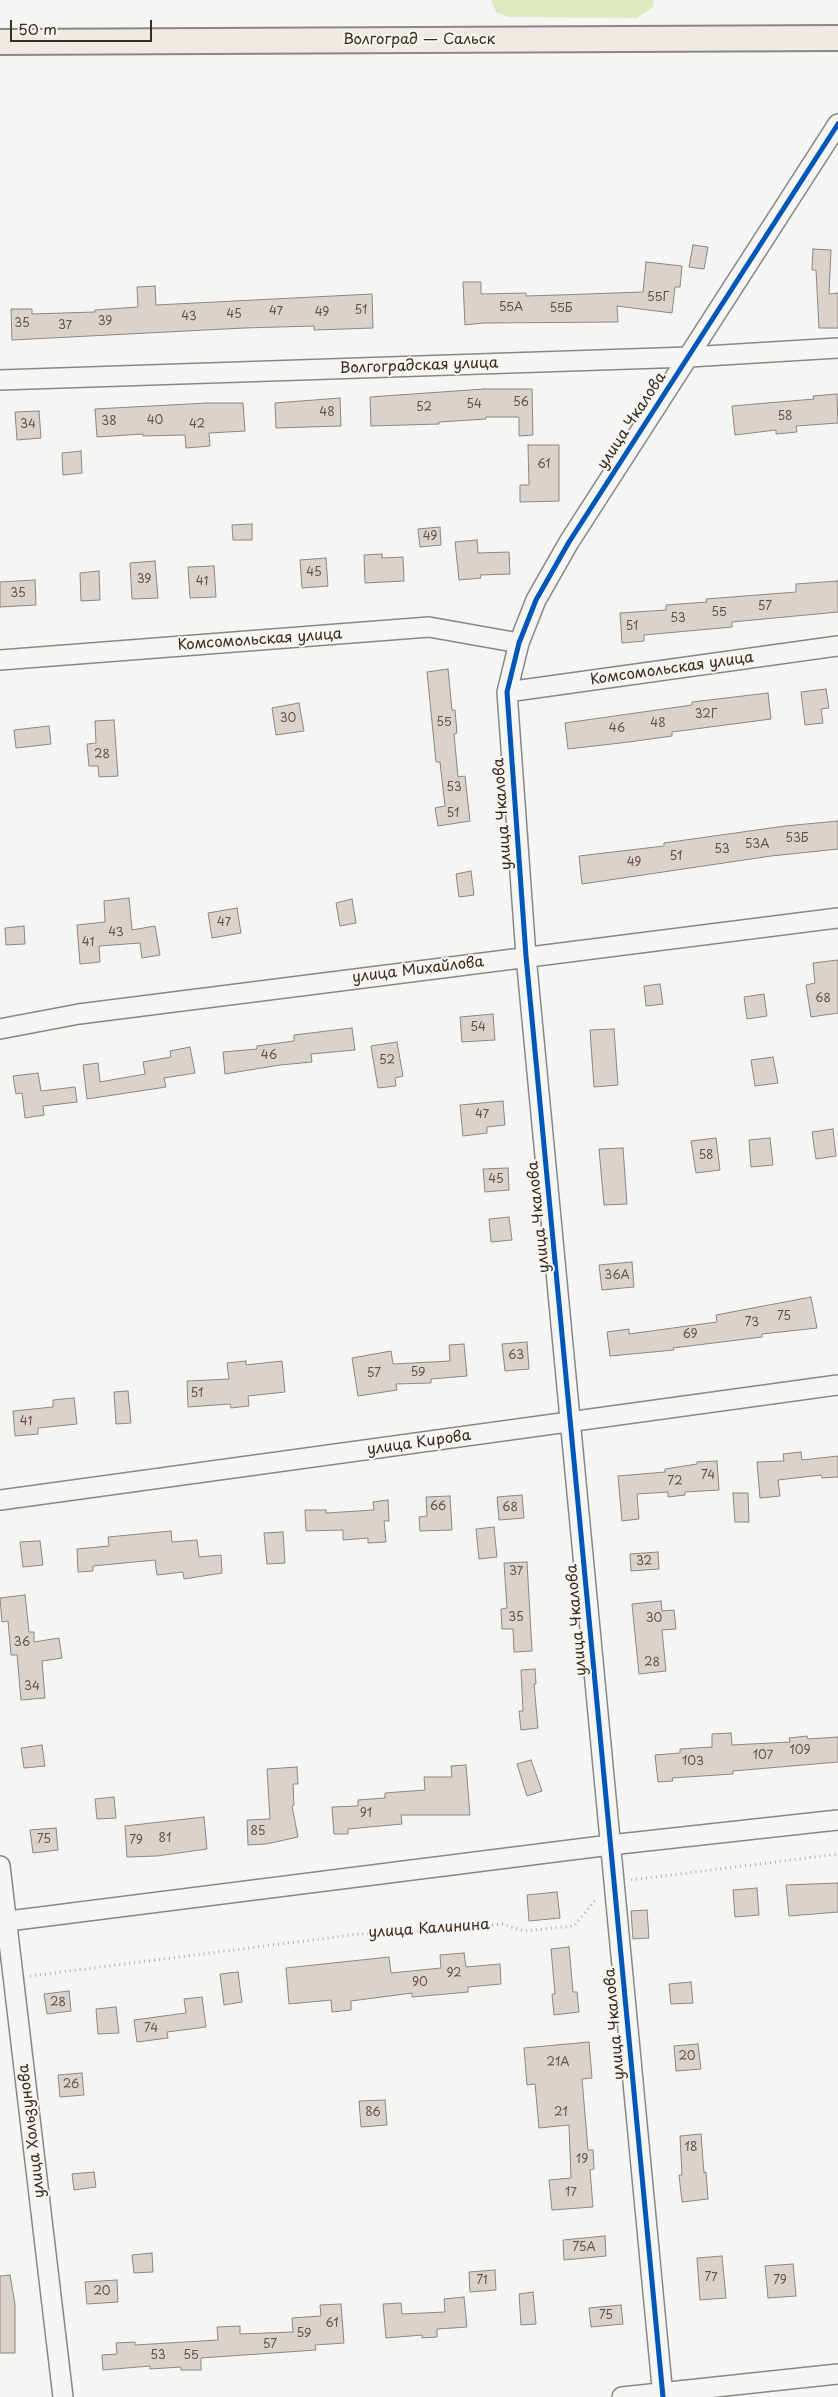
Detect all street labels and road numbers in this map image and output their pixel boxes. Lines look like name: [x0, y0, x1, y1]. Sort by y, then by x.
street label: Волгоград — Сальск: [343, 31, 495, 49]
street label: Волгоградская улица: [339, 354, 499, 378]
street label: улица Чкалова: [594, 369, 670, 473]
street label: Комсомольская улица: [177, 625, 343, 655]
street label: Комсомольская улица: [589, 649, 755, 689]
street label: улица Чкалова: [490, 757, 516, 871]
street label: улица Михайлова: [351, 953, 485, 987]
street label: улица Чкалова: [524, 1160, 554, 1274]
street label: улица Кирова: [366, 1427, 472, 1459]
street label: улица Чкалова: [563, 1563, 591, 1677]
street label: улица Калинина: [368, 1916, 490, 1942]
street label: улица Чкалова: [601, 1967, 629, 2081]
street label: улица Хользунова: [15, 2063, 49, 2199]

